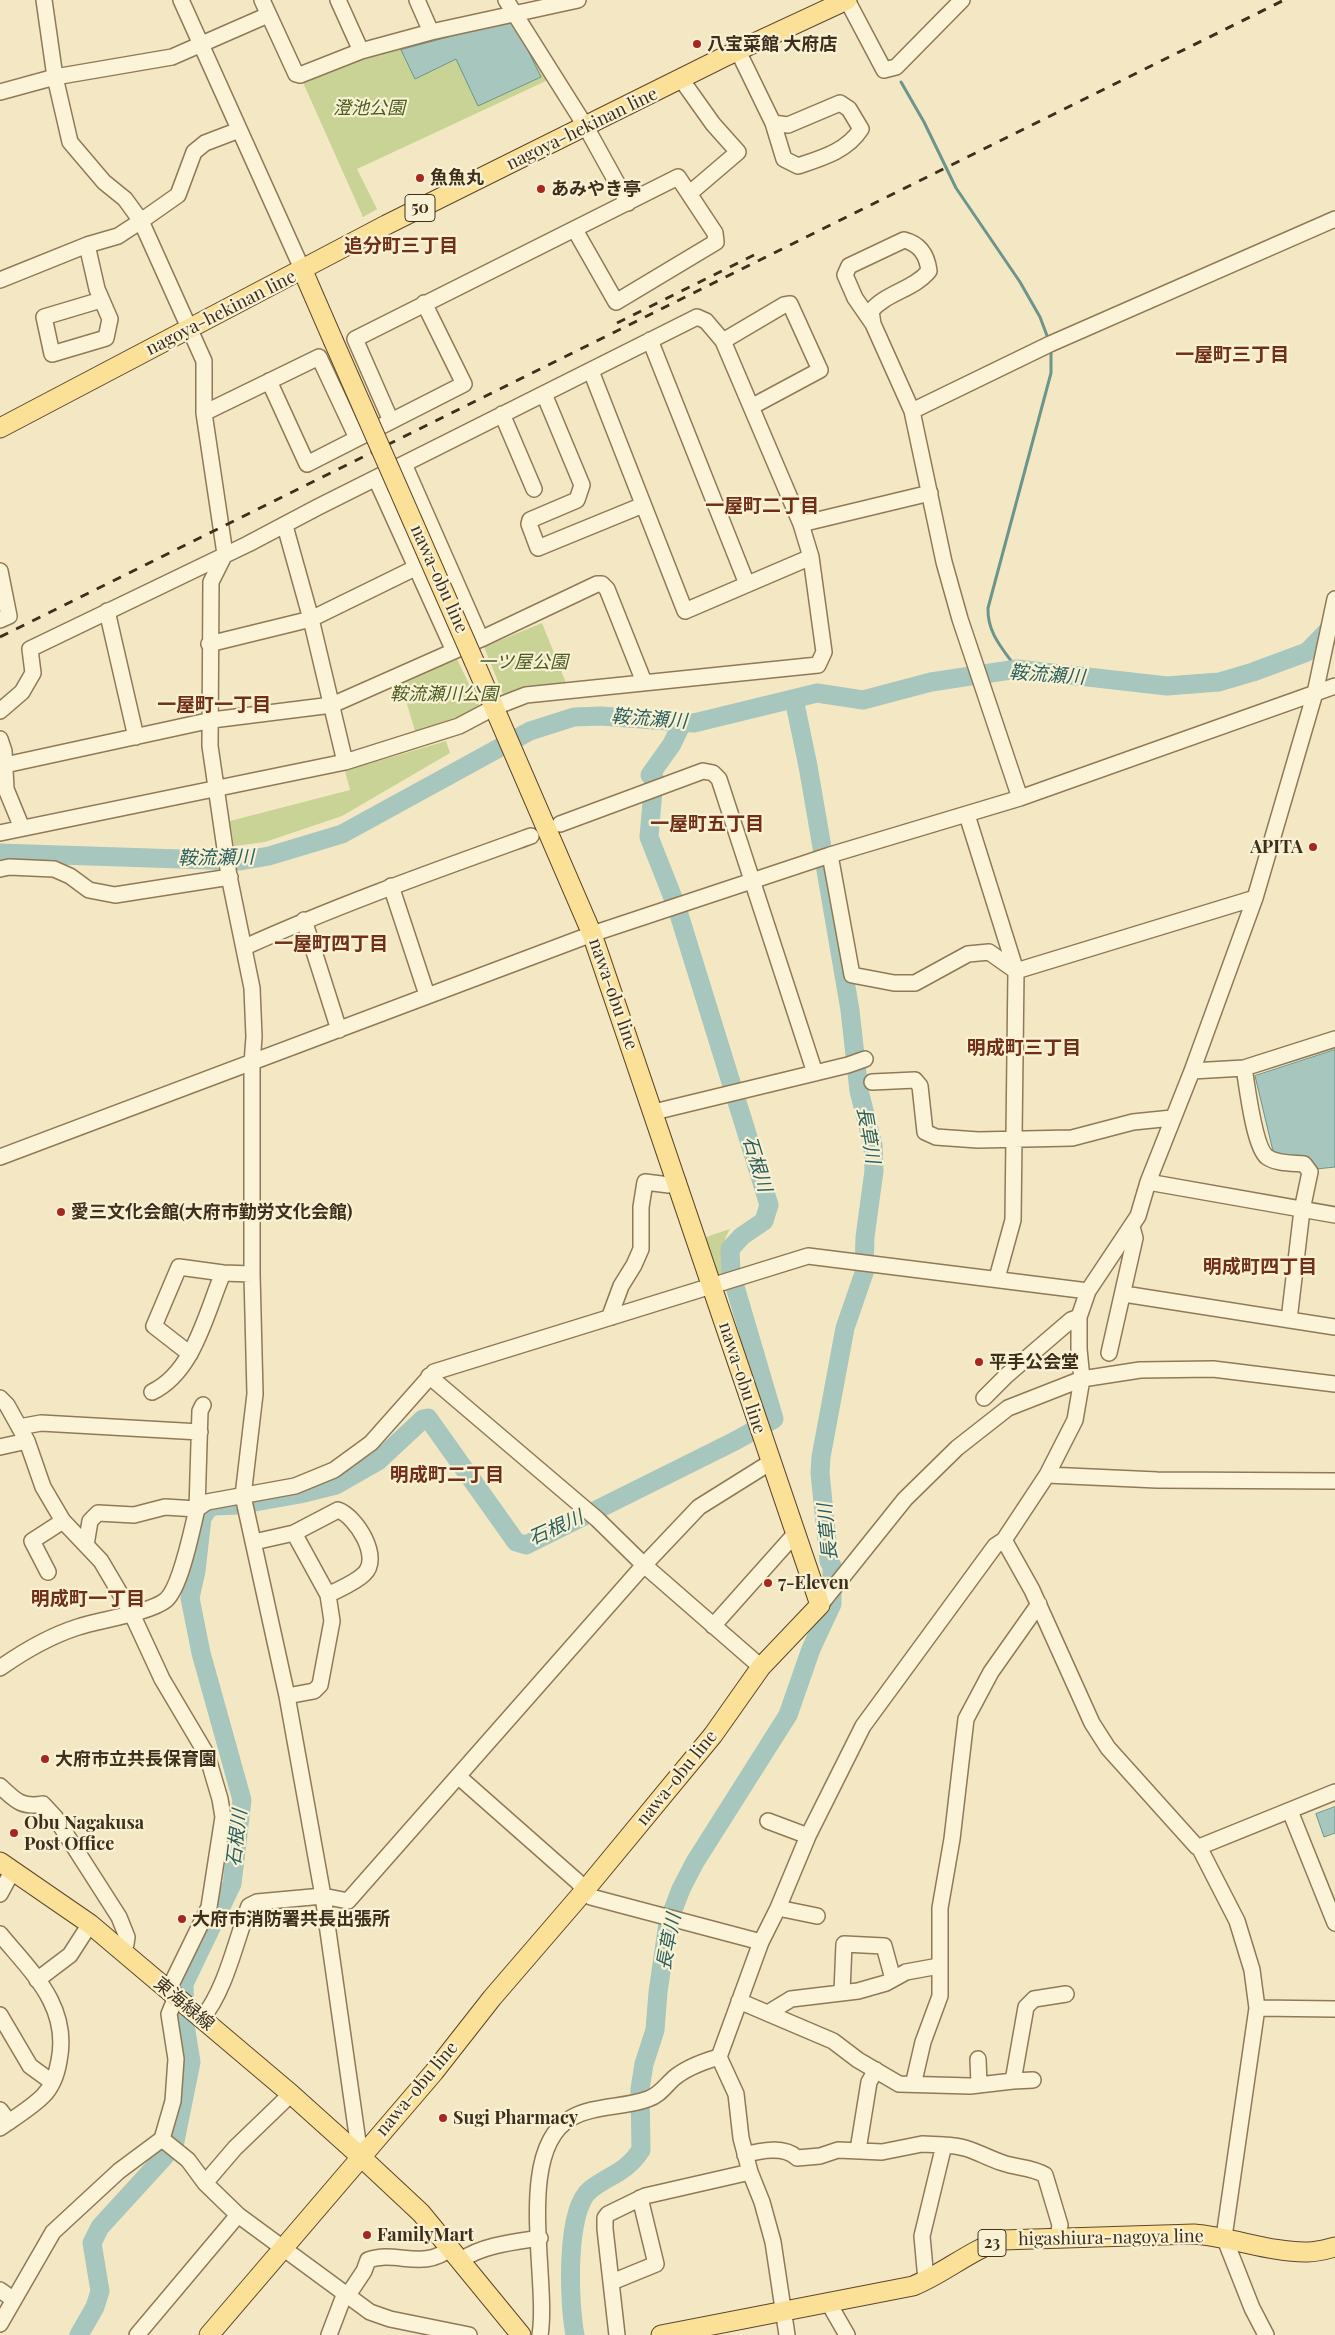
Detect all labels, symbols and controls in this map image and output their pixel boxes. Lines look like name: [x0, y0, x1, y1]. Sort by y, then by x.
place label: 八宝菜館 大府店: [707, 33, 837, 55]
marker: 八宝菜館 大府店: [691, 38, 703, 50]
street label: nagoya-hekinan line: [503, 83, 661, 175]
park label: 澄池公園: [333, 97, 405, 119]
place label: 魚魚丸: [430, 167, 484, 189]
marker: 魚魚丸: [414, 172, 426, 184]
place label: あみやき亭: [551, 178, 641, 200]
marker: あみやき亭: [535, 183, 547, 195]
road number: 50: [405, 194, 435, 222]
district label: 追分町三丁目: [344, 235, 458, 257]
street label: nagoya-hekinan line: [142, 266, 300, 360]
district label: 一屋町三丁目: [1175, 344, 1289, 366]
district label: 一屋町二丁目: [705, 495, 819, 517]
street label: nawa-obu line: [405, 521, 473, 637]
park label: 一ツ屋公園: [478, 651, 568, 673]
water label: 鞍流瀬川: [1008, 661, 1086, 689]
park label: 鞍流瀬川公園: [390, 683, 498, 705]
district label: 一屋町一丁目: [157, 694, 271, 716]
water label: 鞍流瀬川: [610, 705, 688, 733]
district label: 一屋町五丁目: [650, 813, 764, 835]
place label: APITA: [1250, 836, 1303, 858]
marker: APITA: [1307, 841, 1319, 853]
water label: 鞍流瀬川: [178, 846, 254, 870]
district label: 一屋町四丁目: [274, 933, 388, 955]
street label: nawa-obu line: [584, 936, 642, 1052]
district label: 明成町三丁目: [967, 1037, 1081, 1059]
water label: 長草川: [852, 1105, 884, 1165]
water label: 石根川: [738, 1133, 776, 1195]
place label: 愛三文化会館(大府市勤労文化会館): [71, 1201, 352, 1223]
marker: 愛三文化会館(大府市勤労文化会館): [55, 1206, 67, 1218]
district label: 明成町四丁目: [1203, 1256, 1317, 1278]
street label: nawa-obu line: [714, 1319, 770, 1437]
place label: 平手公会堂: [989, 1351, 1079, 1373]
marker: 平手公会堂: [973, 1356, 985, 1368]
district label: 明成町二丁目: [390, 1464, 504, 1486]
water label: 長草川: [814, 1502, 842, 1562]
water label: 石根川: [525, 1506, 587, 1550]
place label: 7-Eleven: [778, 1572, 849, 1594]
marker: 7-Eleven: [762, 1577, 774, 1589]
district label: 明成町一丁目: [31, 1588, 145, 1610]
street label: nawa-obu line: [632, 1726, 722, 1830]
place label: 大府市立共長保育園: [55, 1748, 217, 1770]
marker: 大府市立共長保育園: [39, 1753, 51, 1765]
water label: 石根川: [222, 1808, 252, 1868]
place label: Obu Nagakusa Post Office: [24, 1812, 144, 1855]
marker: Obu Nagakusa Post Office: [8, 1827, 20, 1839]
place label: 大府市消防署共長出張所: [192, 1908, 390, 1930]
water label: 長草川: [652, 1912, 686, 1972]
marker: 大府市消防署共長出張所: [176, 1913, 188, 1925]
street label: 東海緑線: [149, 1973, 219, 2035]
street label: nawa-obu line: [371, 2038, 463, 2140]
place label: Sugi Pharmacy: [453, 2107, 578, 2129]
marker: Sugi Pharmacy: [437, 2112, 449, 2124]
place label: FamilyMart: [377, 2224, 474, 2246]
street label: higashiura-nagoya line: [1018, 2226, 1204, 2250]
marker: FamilyMart: [361, 2229, 373, 2241]
road number: 23: [978, 2230, 1006, 2256]

